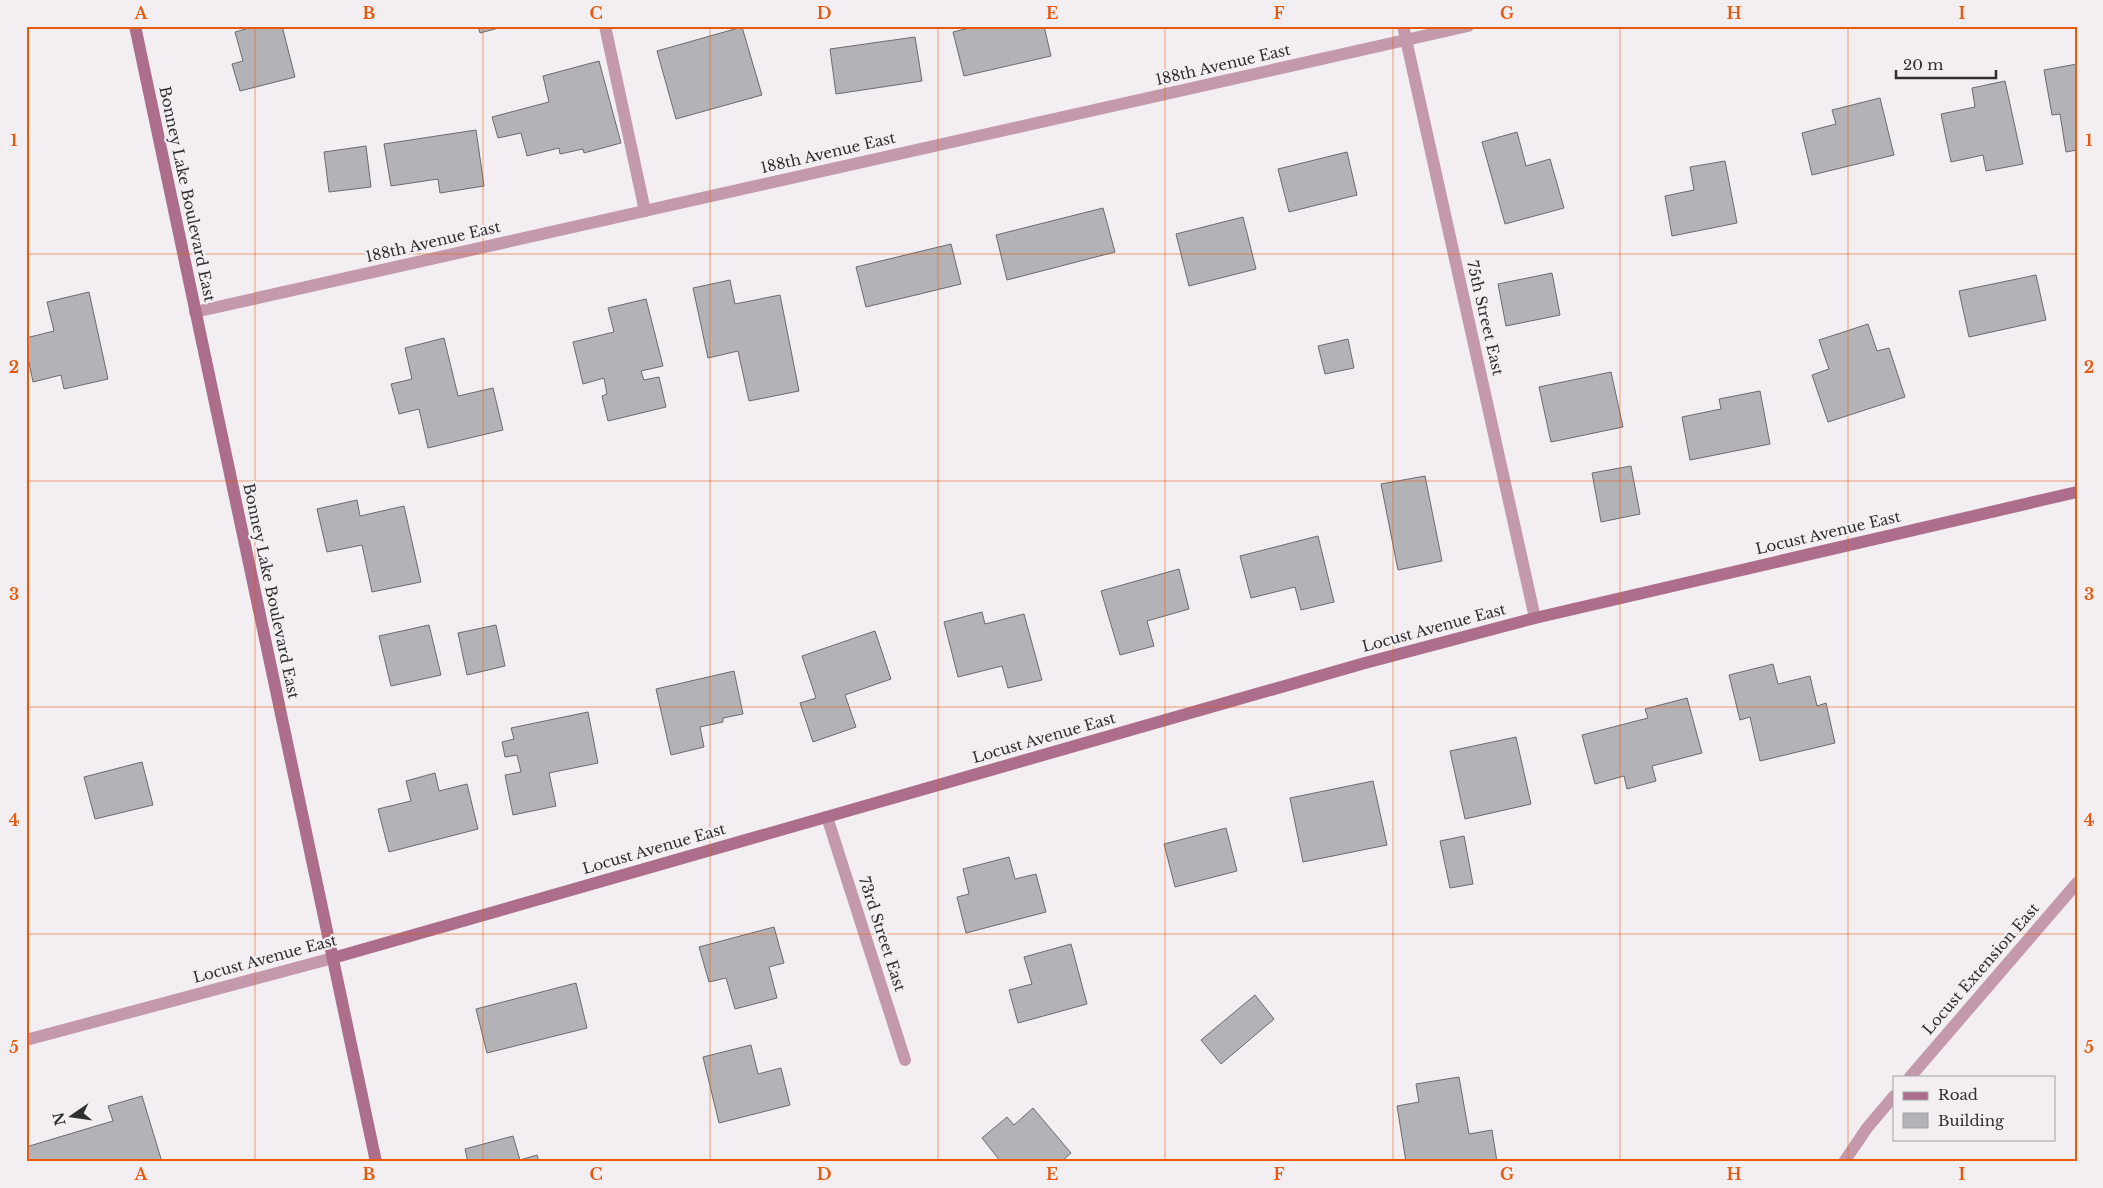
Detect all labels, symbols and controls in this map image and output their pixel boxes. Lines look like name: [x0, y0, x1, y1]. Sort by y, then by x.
text: A: [134, 3, 149, 23]
text: B: [363, 3, 376, 23]
text: C: [589, 3, 603, 23]
text: D: [817, 3, 831, 23]
text: E: [1046, 3, 1058, 23]
text: F: [1273, 3, 1285, 23]
text: G: [1500, 3, 1514, 23]
text: H: [1726, 3, 1742, 23]
text: I: [1959, 3, 1966, 23]
street label: 188th Avenue East: [1154, 40, 1292, 89]
scale bar: [1896, 48, 1996, 80]
text: 20 m: [1903, 55, 1943, 74]
street label: Bonney Lake Boulevard East: [155, 84, 220, 304]
street label: 188th Avenue East: [759, 128, 897, 177]
text: 1: [11, 130, 18, 150]
text: 1: [2086, 130, 2093, 150]
street label: 188th Avenue East: [364, 217, 502, 266]
street label: 75th Street East: [1463, 259, 1508, 377]
text: 2: [9, 357, 19, 377]
text: 2: [2084, 357, 2094, 377]
street label: Bonney Lake Boulevard East: [239, 481, 304, 701]
street label: Locust Avenue East: [1754, 507, 1902, 558]
text: 3: [9, 584, 19, 604]
text: 3: [2084, 584, 2094, 604]
street label: Locust Avenue East: [1360, 599, 1508, 656]
street label: Locust Avenue East: [970, 708, 1118, 767]
text: 4: [9, 810, 19, 830]
text: 4: [2084, 810, 2094, 830]
street label: Locust Avenue East: [580, 819, 728, 878]
street label: 73rd Street East: [855, 874, 910, 994]
street label: Locust Extension East: [1918, 899, 2043, 1038]
street label: Locust Avenue East: [191, 930, 339, 987]
text: 5: [9, 1037, 19, 1057]
text: 5: [2084, 1037, 2094, 1057]
legend: [1893, 1076, 2056, 1140]
text: Road: [1938, 1085, 1978, 1104]
north arrow: [48, 1090, 98, 1140]
text: N: [49, 1110, 70, 1127]
text: Building: [1938, 1111, 2005, 1130]
text: A: [134, 1164, 149, 1184]
text: B: [363, 1164, 376, 1184]
text: C: [589, 1164, 603, 1184]
text: D: [817, 1164, 831, 1184]
text: E: [1046, 1164, 1058, 1184]
text: F: [1273, 1164, 1285, 1184]
text: G: [1500, 1164, 1514, 1184]
text: H: [1726, 1164, 1742, 1184]
text: I: [1959, 1164, 1966, 1184]

